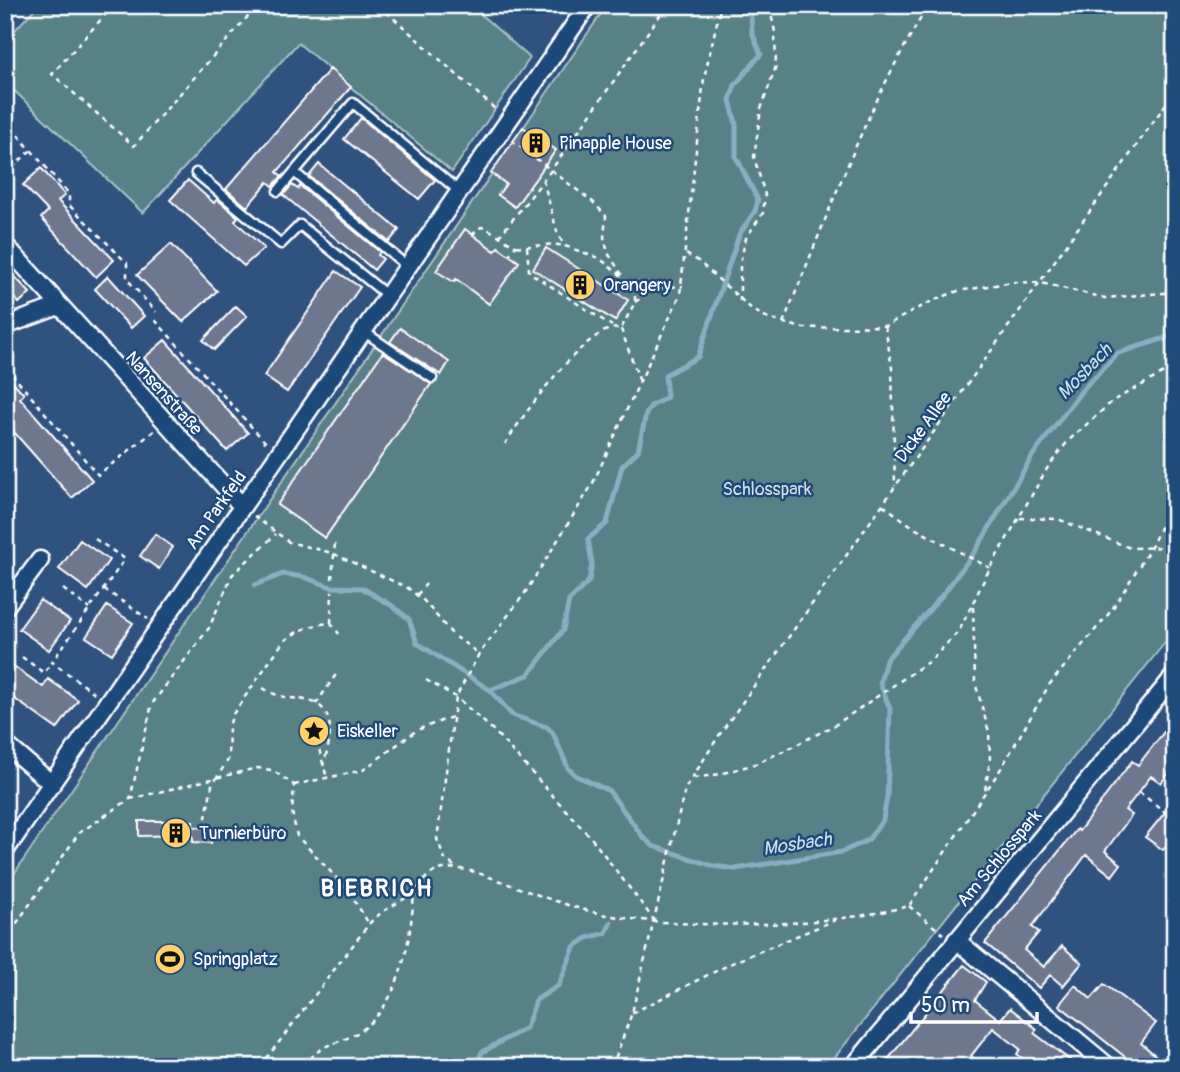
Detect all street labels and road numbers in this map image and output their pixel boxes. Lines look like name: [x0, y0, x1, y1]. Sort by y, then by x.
street label: Nansenstraße: [120, 347, 207, 440]
street label: Dicke Allee: [890, 387, 957, 467]
street label: Am Parkfeld: [181, 466, 252, 554]
street label: Am Schlosspark: [952, 805, 1047, 912]

